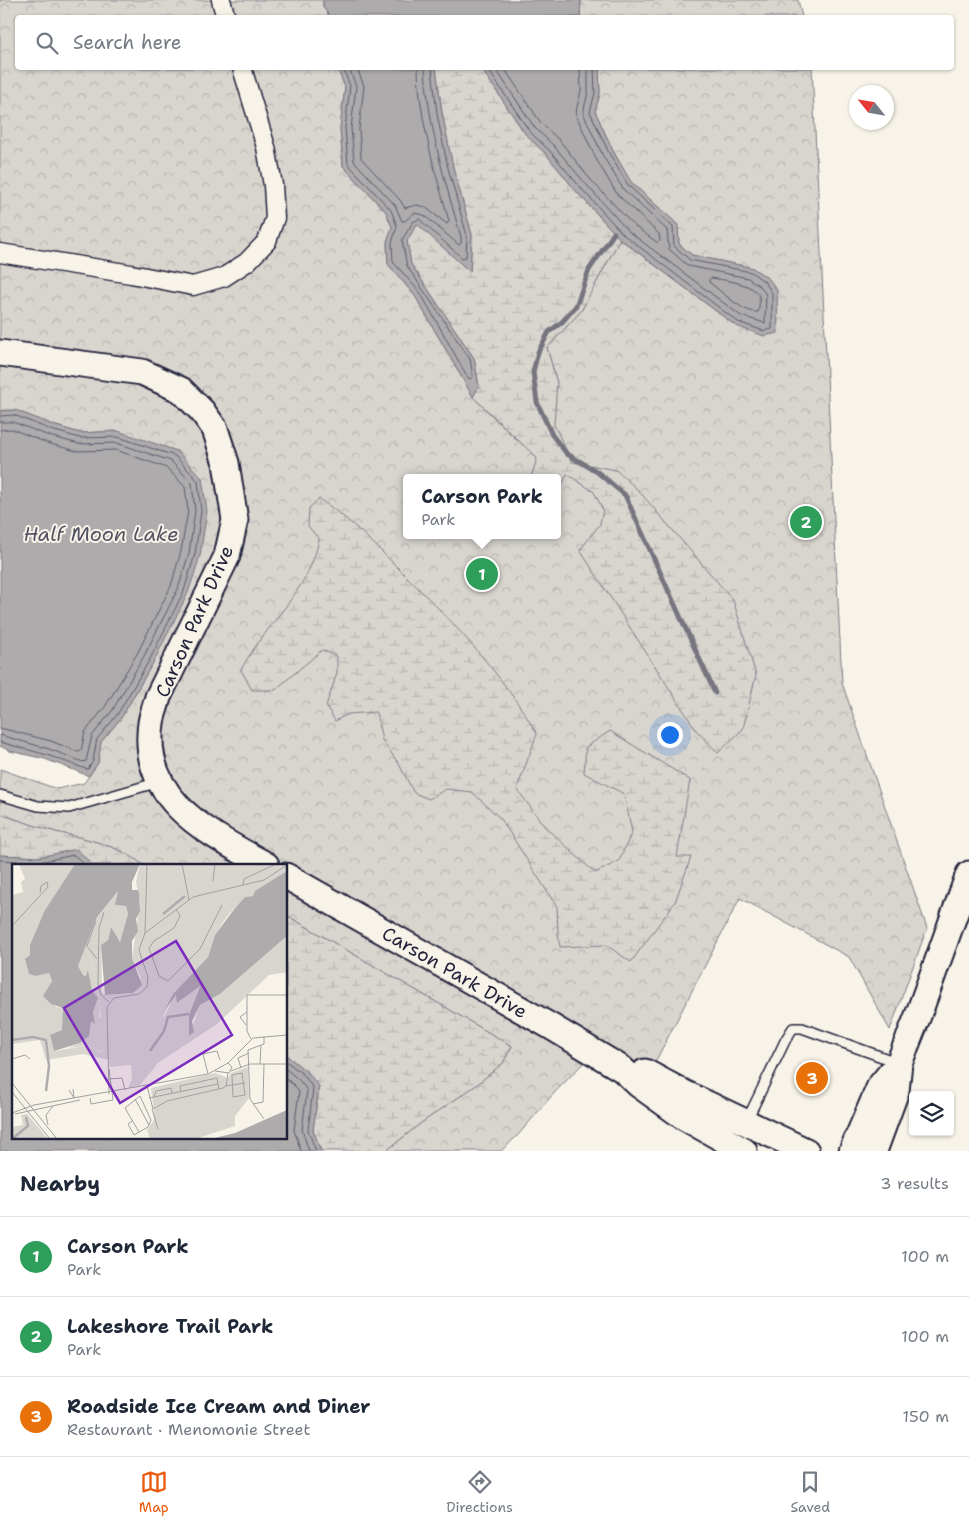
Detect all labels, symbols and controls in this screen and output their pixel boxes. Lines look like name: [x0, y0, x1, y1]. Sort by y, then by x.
search box: [15, 15, 954, 70]
icon: search: [33, 29, 61, 57]
text: Search here: [73, 30, 182, 55]
north arrow: [849, 85, 894, 130]
popup: [403, 474, 561, 539]
text: Carson Park: [421, 484, 543, 509]
pin: 2: [790, 503, 822, 541]
text: Park: [421, 509, 456, 530]
water label: Half Moon Lake: [23, 521, 179, 547]
street label: Carson Park Drive: [150, 541, 239, 701]
pin: 1: [466, 555, 498, 593]
your location: [657, 722, 683, 748]
inset map: [12, 864, 288, 1138]
street label: Carson Park Drive: [378, 921, 532, 1024]
pin: 3: [796, 1059, 828, 1097]
map controls: [909, 1091, 954, 1136]
button: layers: [909, 1091, 954, 1136]
text: Nearby: [20, 1170, 100, 1198]
text: 3 results: [880, 1173, 949, 1194]
text: Carson Park: [67, 1234, 189, 1259]
text: 1: [32, 1246, 40, 1267]
text: 100 m: [901, 1246, 949, 1267]
text: Park: [67, 1259, 101, 1280]
text: Lakeshore Trail Park: [67, 1314, 273, 1339]
text: 2: [30, 1326, 42, 1347]
text: 100 m: [901, 1326, 949, 1347]
text: Park: [67, 1339, 101, 1360]
text: Roadside Ice Cream and Diner: [67, 1394, 371, 1419]
text: 3: [30, 1406, 42, 1427]
text: 150 m: [902, 1406, 949, 1427]
text: Restaurant · Menomonie Street: [67, 1419, 310, 1440]
tab: Map: [139, 1468, 169, 1516]
tab: Directions: [446, 1468, 513, 1516]
tab: Saved: [791, 1468, 830, 1516]

